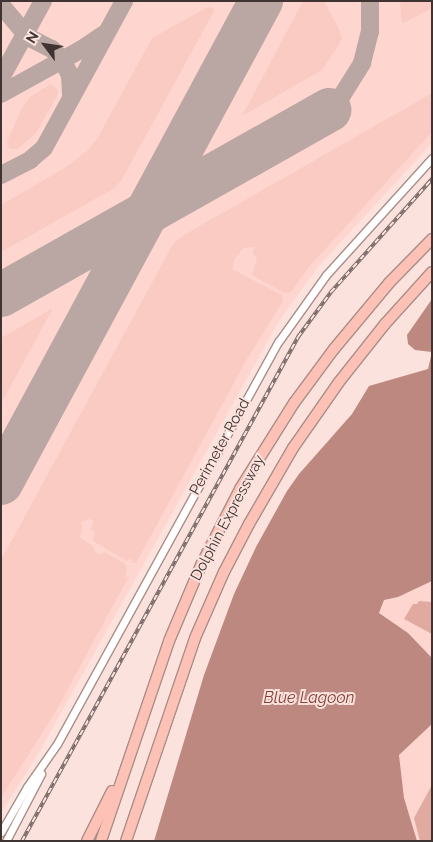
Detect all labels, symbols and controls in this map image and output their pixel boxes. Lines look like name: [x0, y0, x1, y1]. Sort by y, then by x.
north arrow: [20, 20, 70, 70]
text: N: [23, 29, 42, 46]
street label: Perimeter Road: [186, 395, 254, 499]
street label: Dolphin Expressway: [187, 452, 269, 584]
water label: Blue Lagoon: [264, 688, 354, 708]

